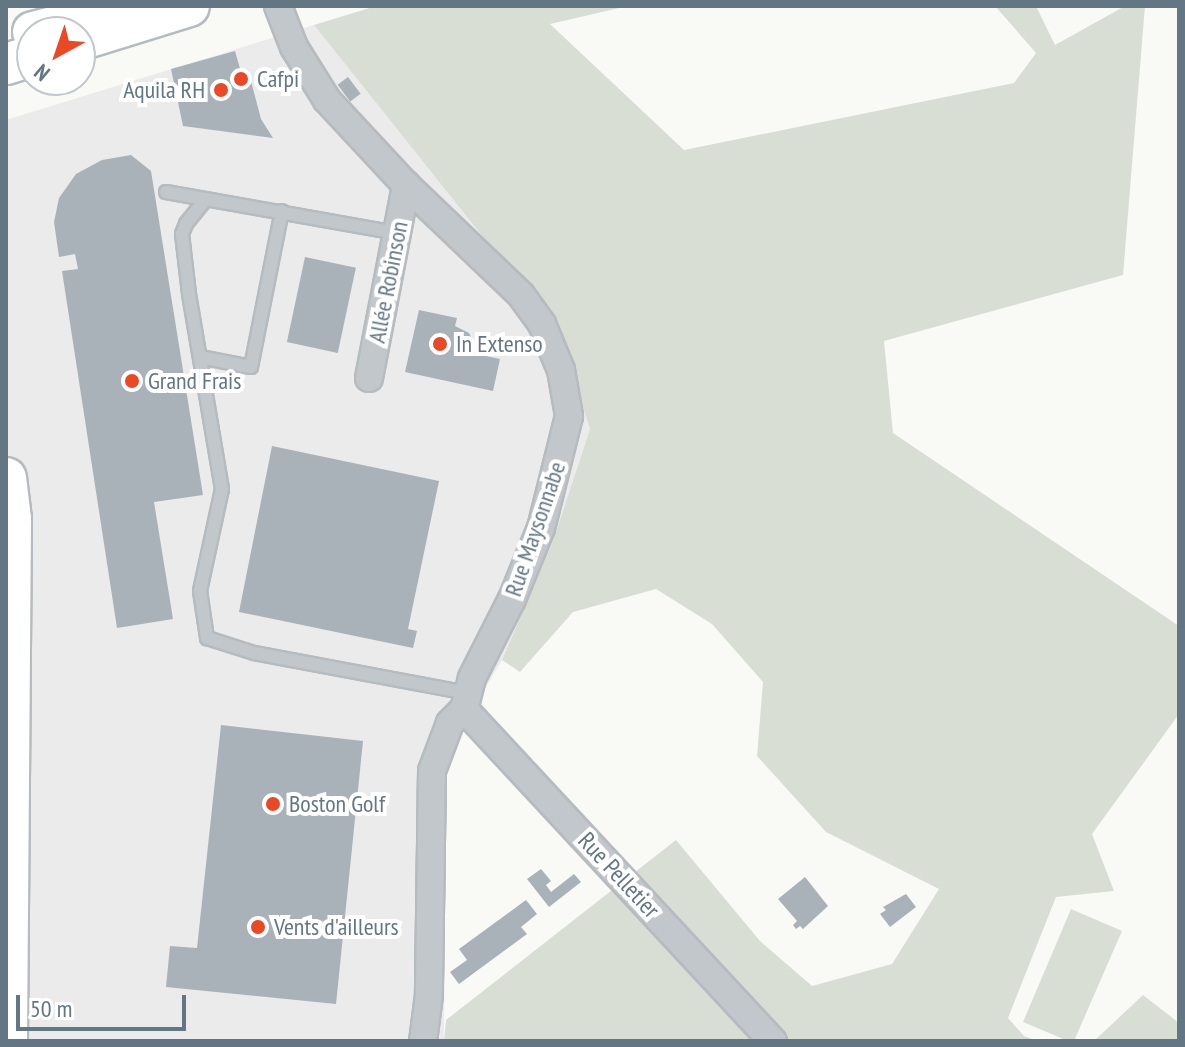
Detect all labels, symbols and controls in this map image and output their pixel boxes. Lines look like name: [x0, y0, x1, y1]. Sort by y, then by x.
north arrow: [16, 16, 96, 96]
text: N: [28, 58, 55, 87]
place label: Cafpi: [257, 65, 299, 93]
marker: Cafpi: [232, 70, 250, 88]
place label: Aquila RH: [123, 76, 205, 104]
marker: Aquila RH: [212, 81, 230, 99]
street label: Allée Robinson: [362, 219, 414, 345]
place label: In Extenso: [456, 330, 543, 358]
marker: In Extenso: [431, 335, 449, 353]
place label: Grand Frais: [148, 367, 241, 395]
marker: Grand Frais: [123, 372, 141, 390]
street label: Rue Maysonnabe: [499, 458, 571, 600]
place label: Boston Golf: [289, 790, 385, 818]
marker: Boston Golf: [264, 795, 282, 813]
street label: Rue Pelletier: [572, 826, 666, 924]
place label: Vents d'ailleurs: [274, 913, 399, 941]
marker: Vents d'ailleurs: [249, 918, 267, 936]
scale bar: [20, 979, 190, 1029]
text: 50 m: [30, 993, 72, 1024]

